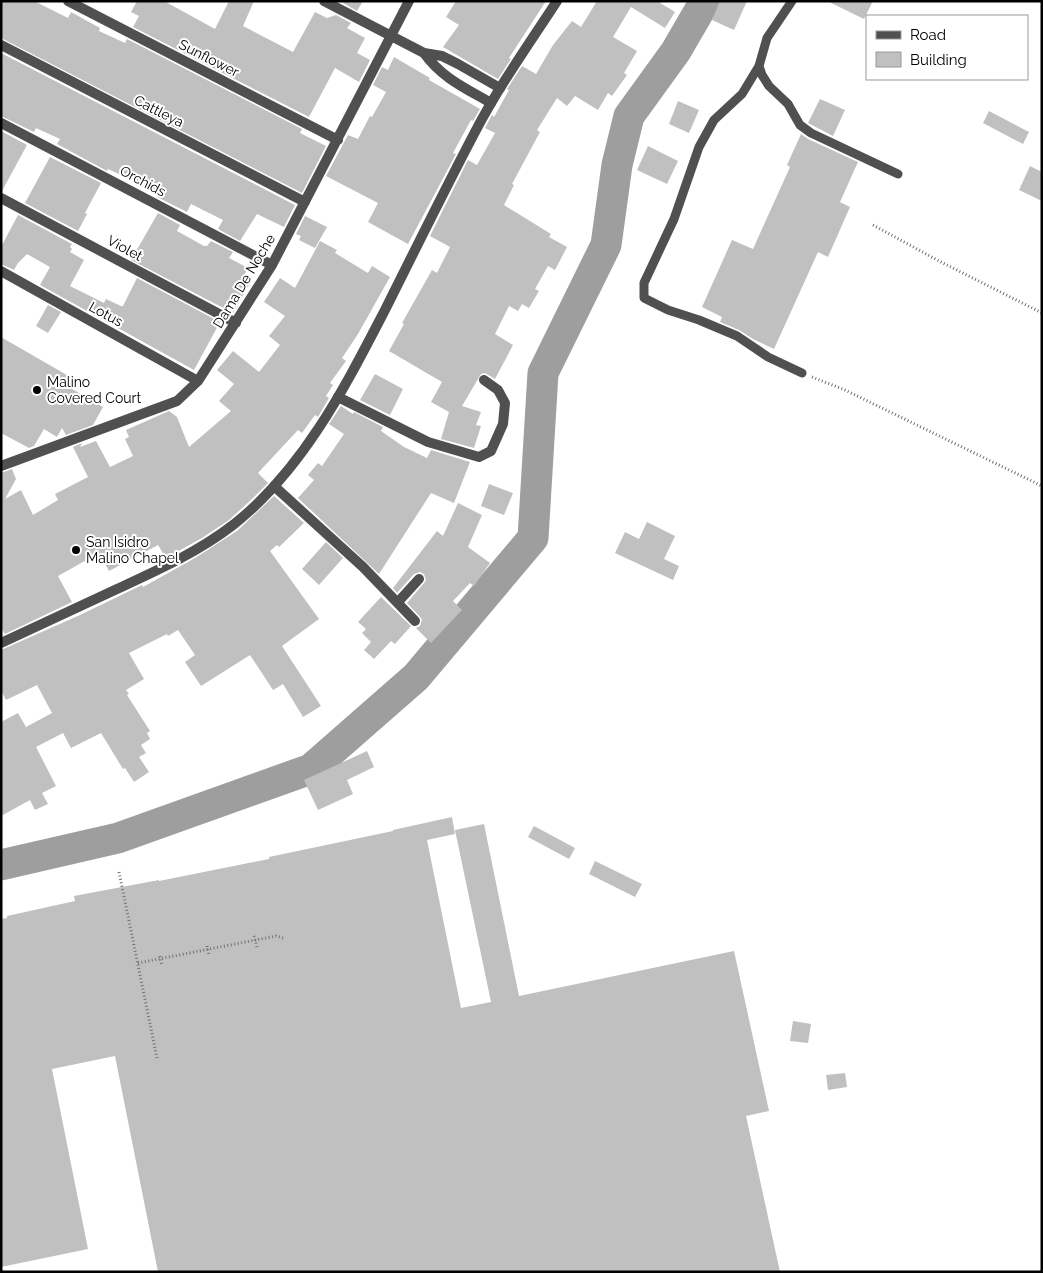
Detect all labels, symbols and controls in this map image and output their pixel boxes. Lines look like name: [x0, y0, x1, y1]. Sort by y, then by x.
legend: [866, 15, 1028, 80]
text: Road: [910, 26, 946, 44]
street label: Sunflower: [176, 36, 242, 80]
text: Building: [910, 51, 967, 69]
street label: Cattleya: [132, 92, 186, 130]
street label: Orchids: [117, 162, 169, 200]
street label: Dama De Noche: [210, 231, 278, 331]
street label: Violet: [105, 232, 146, 264]
street label: Lotus: [86, 298, 126, 330]
place label: Malino Covered Court: [47, 374, 141, 406]
marker: Malino Covered Court: [31, 384, 43, 396]
place label: San Isidro Malino Chapel: [86, 534, 179, 566]
marker: San Isidro Malino Chapel: [70, 544, 82, 556]

